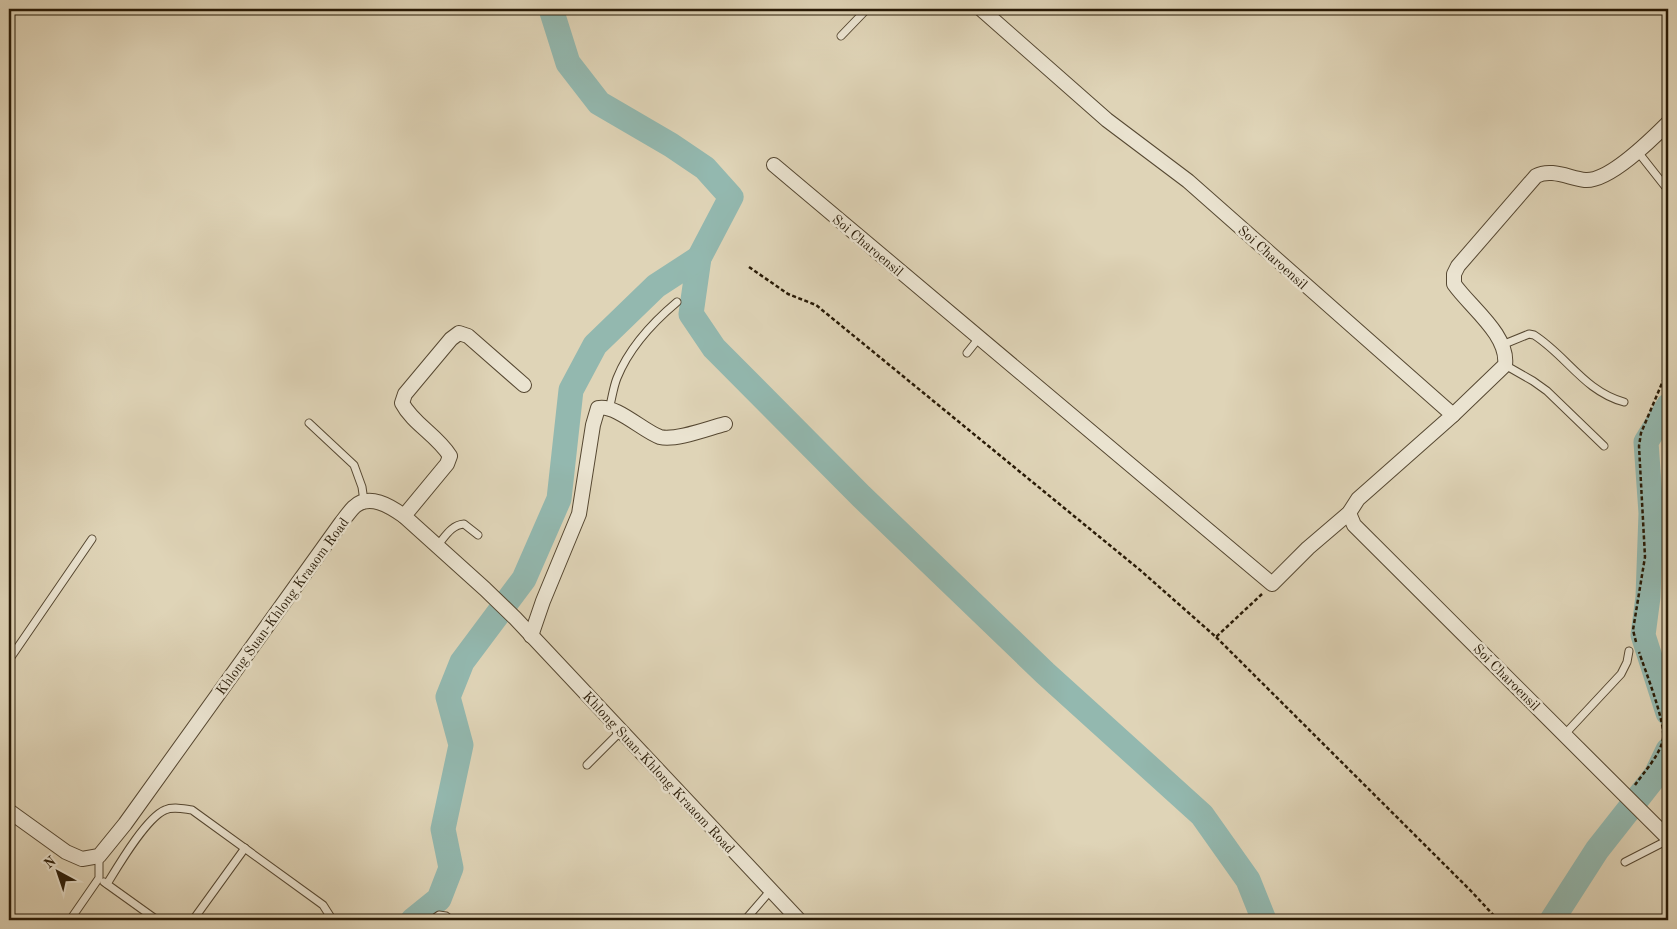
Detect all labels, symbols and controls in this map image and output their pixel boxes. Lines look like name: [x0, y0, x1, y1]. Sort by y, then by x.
street label: Soi Charoensil: [829, 212, 906, 279]
street label: Soi Charoensil: [1235, 223, 1310, 292]
street label: Khlong Suan-Khlong Kraaom Road: [214, 515, 352, 698]
street label: Soi Charoensil: [1470, 642, 1542, 714]
street label: Khlong Suan-Khlong Kraaom Road: [580, 689, 737, 856]
north arrow: [32, 846, 82, 896]
text: N: [42, 854, 59, 872]

